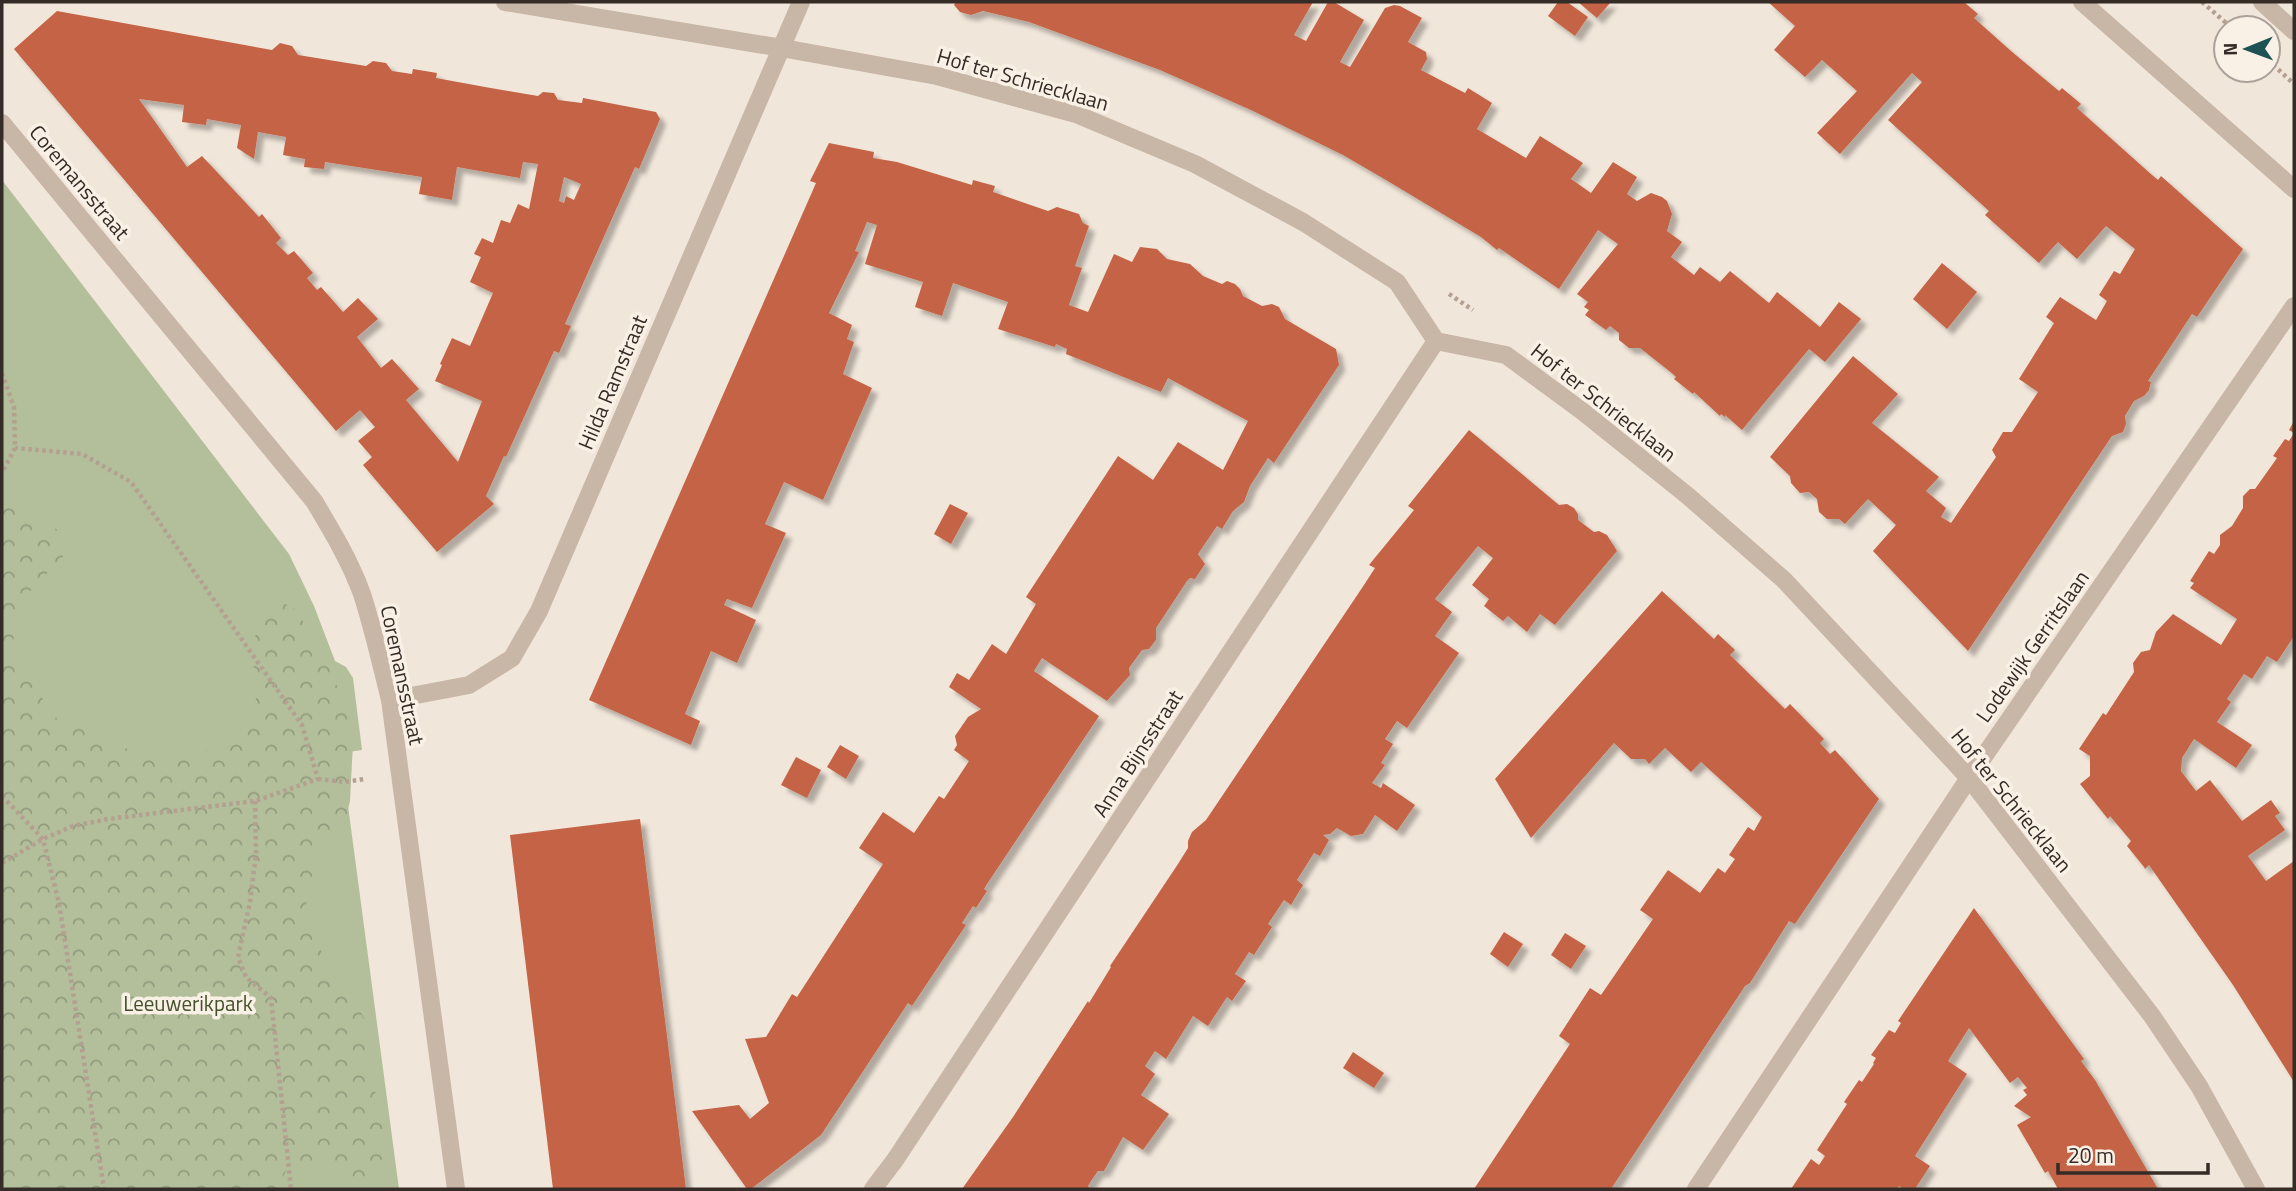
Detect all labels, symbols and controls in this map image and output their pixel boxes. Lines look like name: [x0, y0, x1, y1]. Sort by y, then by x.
north arrow: [2212, 14, 2282, 84]
street label: Hof ter Schriecklaan: [933, 39, 1113, 119]
text: N: [2215, 42, 2244, 56]
street label: Coremansstraat: [22, 117, 138, 247]
street label: Hilda Ramstraat: [569, 309, 655, 454]
street label: Hof ter Schriecklaan: [1524, 335, 1684, 469]
street label: Lodewijk Gerritslaan: [1967, 563, 2097, 729]
street label: Coremansstraat: [373, 602, 434, 748]
street label: Anna Bijnsstraat: [1084, 682, 1191, 823]
street label: Hof ter Schriecklaan: [1944, 721, 2080, 879]
park label: Leeuwerikpark: [123, 987, 253, 1019]
scale bar: [2058, 1132, 2208, 1176]
text: 20 m: [2068, 1139, 2114, 1171]

